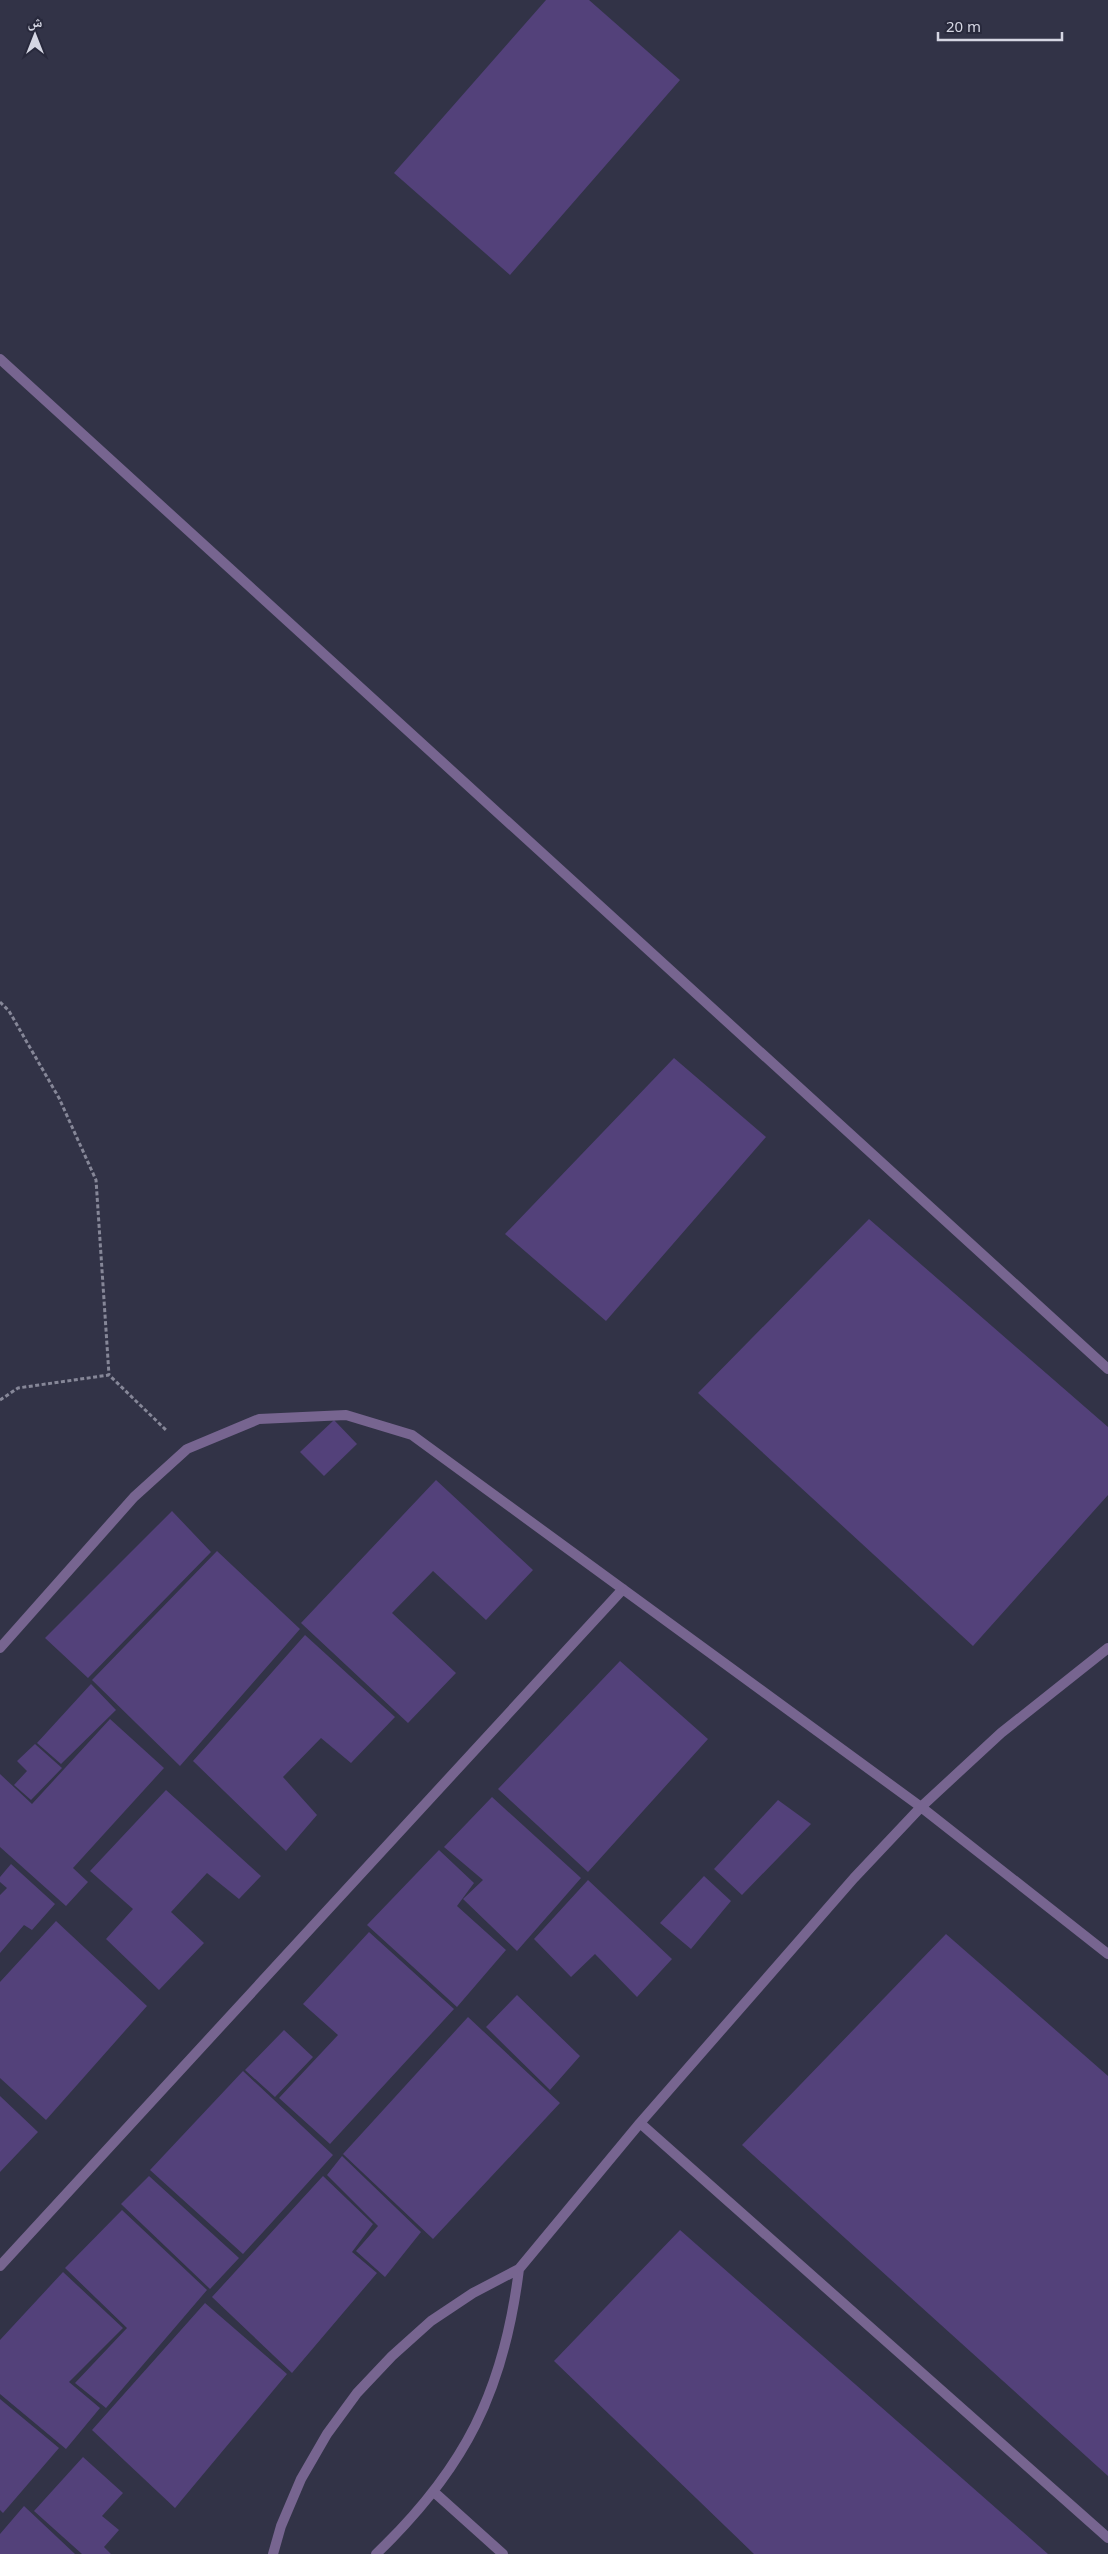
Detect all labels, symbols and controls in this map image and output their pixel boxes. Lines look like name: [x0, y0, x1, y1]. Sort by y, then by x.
north arrow: [10, 10, 60, 60]
scale bar: [938, 10, 1062, 42]
text: ش: [28, 12, 43, 31]
text: 20 m: [946, 16, 981, 36]

